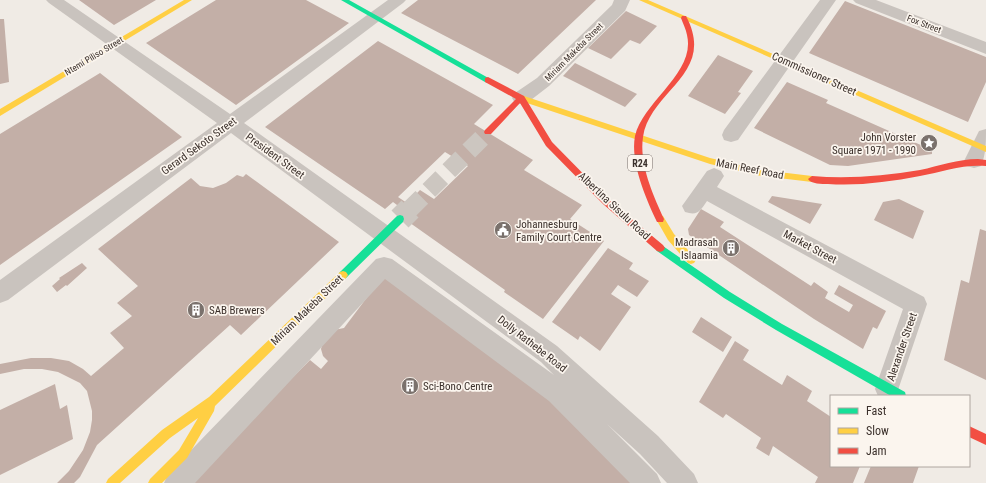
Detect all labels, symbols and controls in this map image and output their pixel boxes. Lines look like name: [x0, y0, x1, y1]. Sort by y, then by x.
street label: Fox Street: [906, 13, 943, 35]
street label: Miriam Makeba Street: [543, 21, 605, 83]
street label: Ntemi Piliso Street: [63, 34, 125, 77]
street label: Commissioner Street: [770, 50, 858, 98]
street label: Gerard Sekoto Street: [159, 114, 239, 178]
street label: President Street: [243, 130, 307, 182]
place label: John Vorster Square 1971 - 1990: [832, 131, 917, 157]
place icon: John Vorster Square 1971 - 1990: [919, 133, 939, 153]
road number: R24: [628, 155, 652, 171]
street label: Main Reef Road: [715, 156, 785, 182]
street label: Albertina Sisulu Road: [576, 170, 652, 242]
place label: Johannesburg Family Court Centre: [516, 218, 602, 244]
public building icon: Johannesburg Family Court Centre: [493, 220, 513, 240]
street label: Market Street: [781, 228, 839, 266]
place label: Madrasah Islaamia: [675, 236, 718, 262]
building icon: Madrasah Islaamia: [721, 238, 741, 258]
street label: Miriam Makeba Street: [268, 272, 346, 348]
building icon: SAB Brewers: [186, 300, 206, 320]
place label: SAB Brewers: [209, 304, 265, 317]
street label: Alexander Street: [884, 311, 920, 383]
street label: Dolly Rathebe Road: [495, 313, 569, 375]
building icon: Sci-Bono Centre: [400, 376, 420, 396]
place label: Sci-Bono Centre: [423, 380, 492, 393]
legend: [830, 395, 970, 467]
text: Fast: [866, 404, 887, 418]
text: Slow: [866, 424, 889, 438]
text: Jam: [866, 444, 887, 458]

